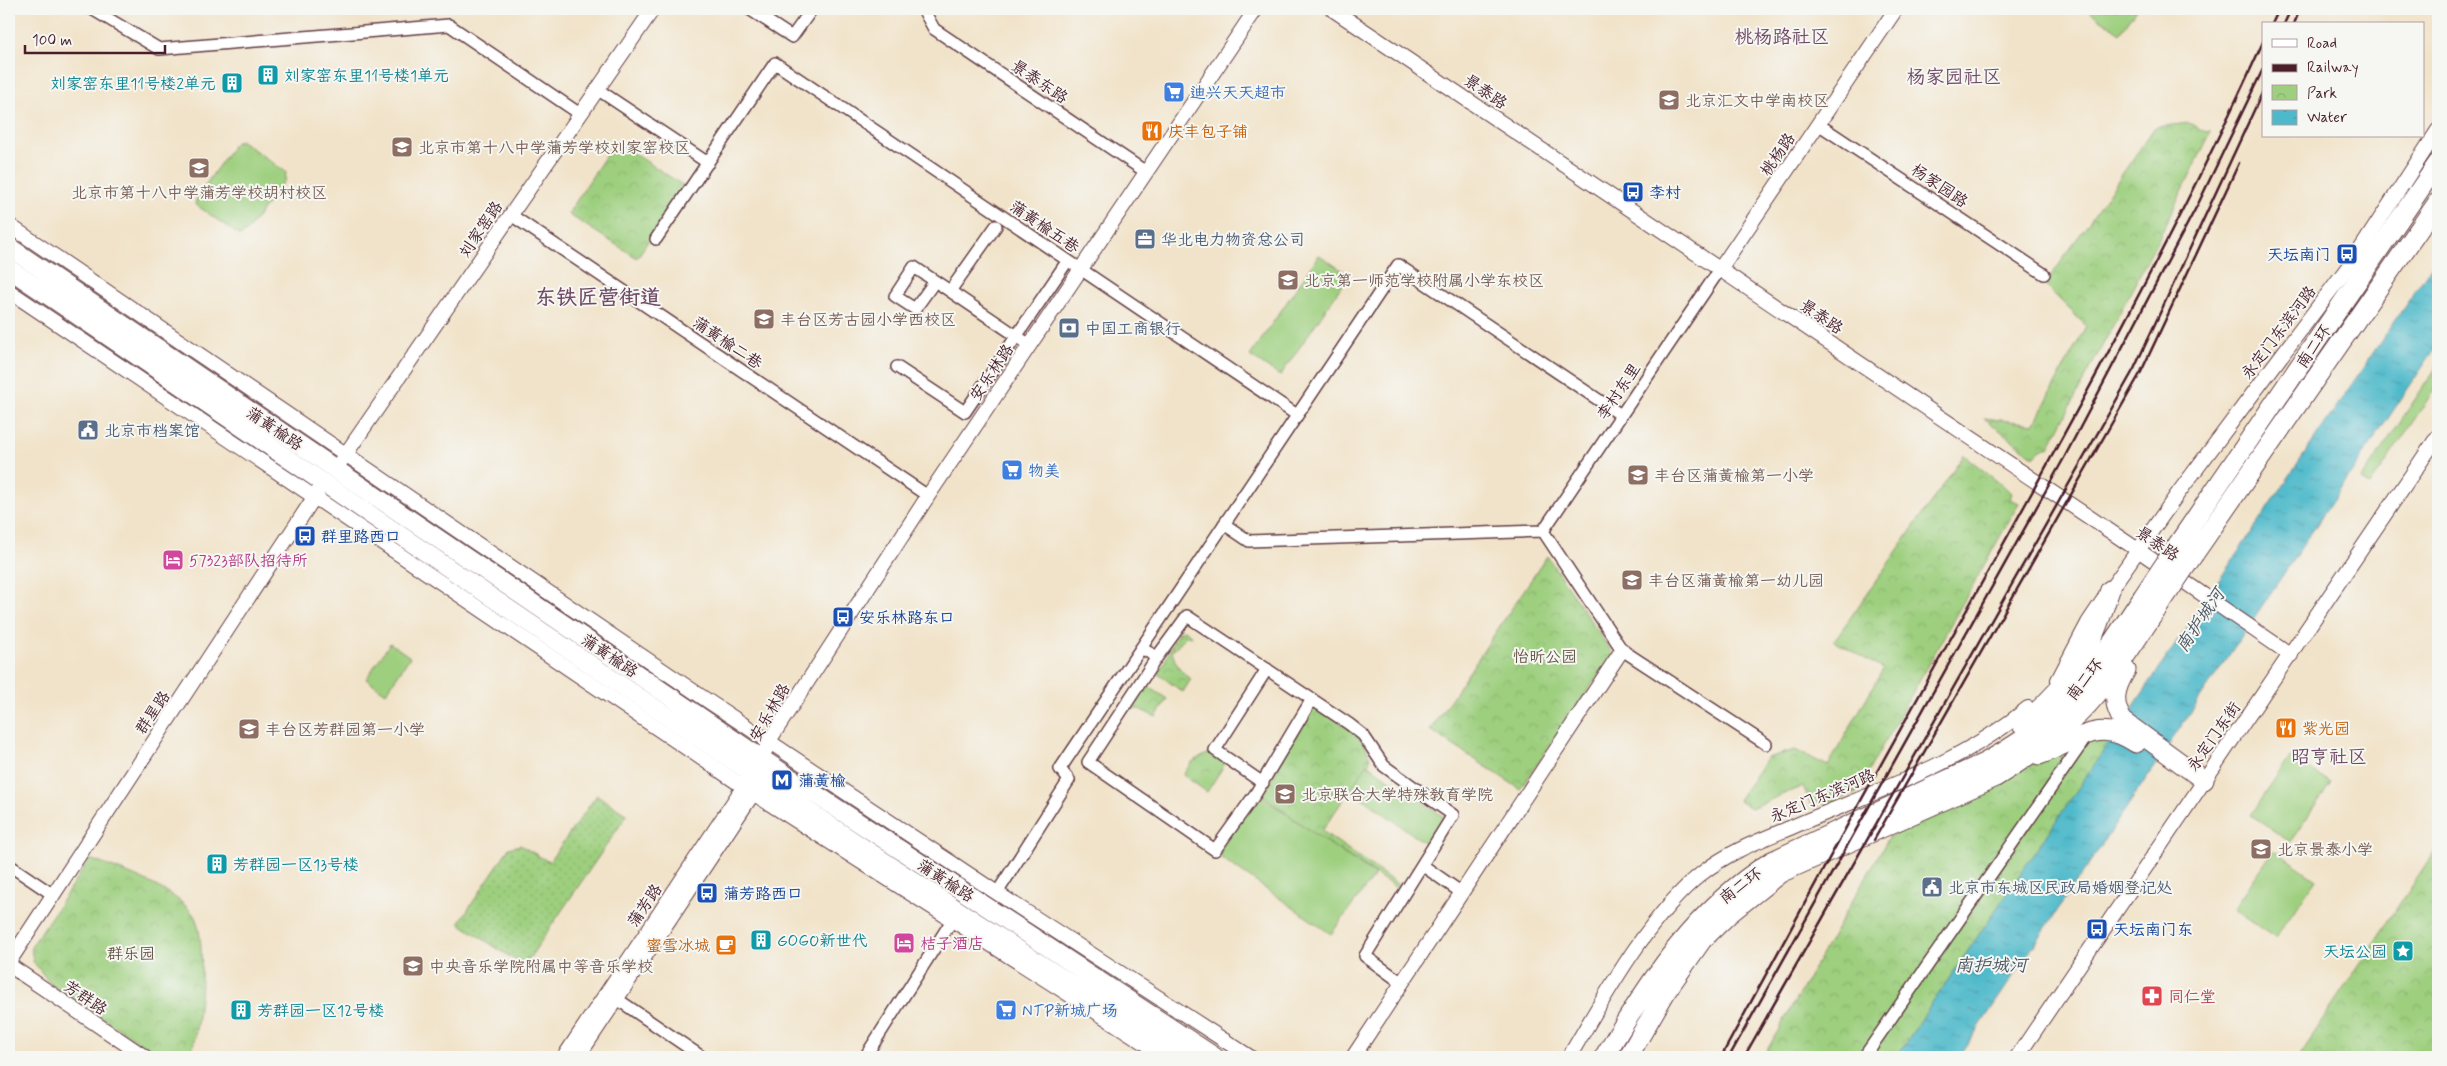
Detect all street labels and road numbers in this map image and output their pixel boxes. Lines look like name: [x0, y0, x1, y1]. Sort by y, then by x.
street label: 景泰东路: [1007, 56, 1072, 109]
street label: 景泰路: [1459, 70, 1511, 114]
street label: 桃杨路: [1756, 129, 1800, 181]
street label: 杨家园路: [1907, 160, 1972, 213]
street label: 蒲黄榆五巷: [1005, 196, 1083, 258]
street label: 刘家窑路: [455, 197, 508, 262]
street label: 永定门东滨河路: [2237, 282, 2321, 384]
street label: 景泰路: [1795, 295, 1847, 339]
street label: 蒲黄榆二巷: [688, 312, 766, 374]
street label: 南二环: [2292, 321, 2336, 373]
street label: 安乐林路: [966, 340, 1019, 405]
street label: 李村东里: [1593, 359, 1646, 424]
street label: 蒲黄榆路: [242, 403, 307, 456]
street label: 景泰路: [2131, 522, 2183, 566]
street label: 蒲黄榆路: [577, 630, 642, 683]
street label: 南二环: [2062, 655, 2108, 705]
street label: 安乐林路: [745, 680, 795, 746]
street label: 群星路: [131, 687, 175, 739]
street label: 永定门东街: [2183, 698, 2246, 776]
street label: 永定门东滨河路: [1767, 765, 1878, 828]
street label: 蒲黄榆路: [913, 855, 978, 907]
street label: 南二环: [1715, 863, 1766, 909]
street label: 蒲芳路: [623, 880, 667, 932]
street label: 芳群路: [59, 976, 111, 1020]

